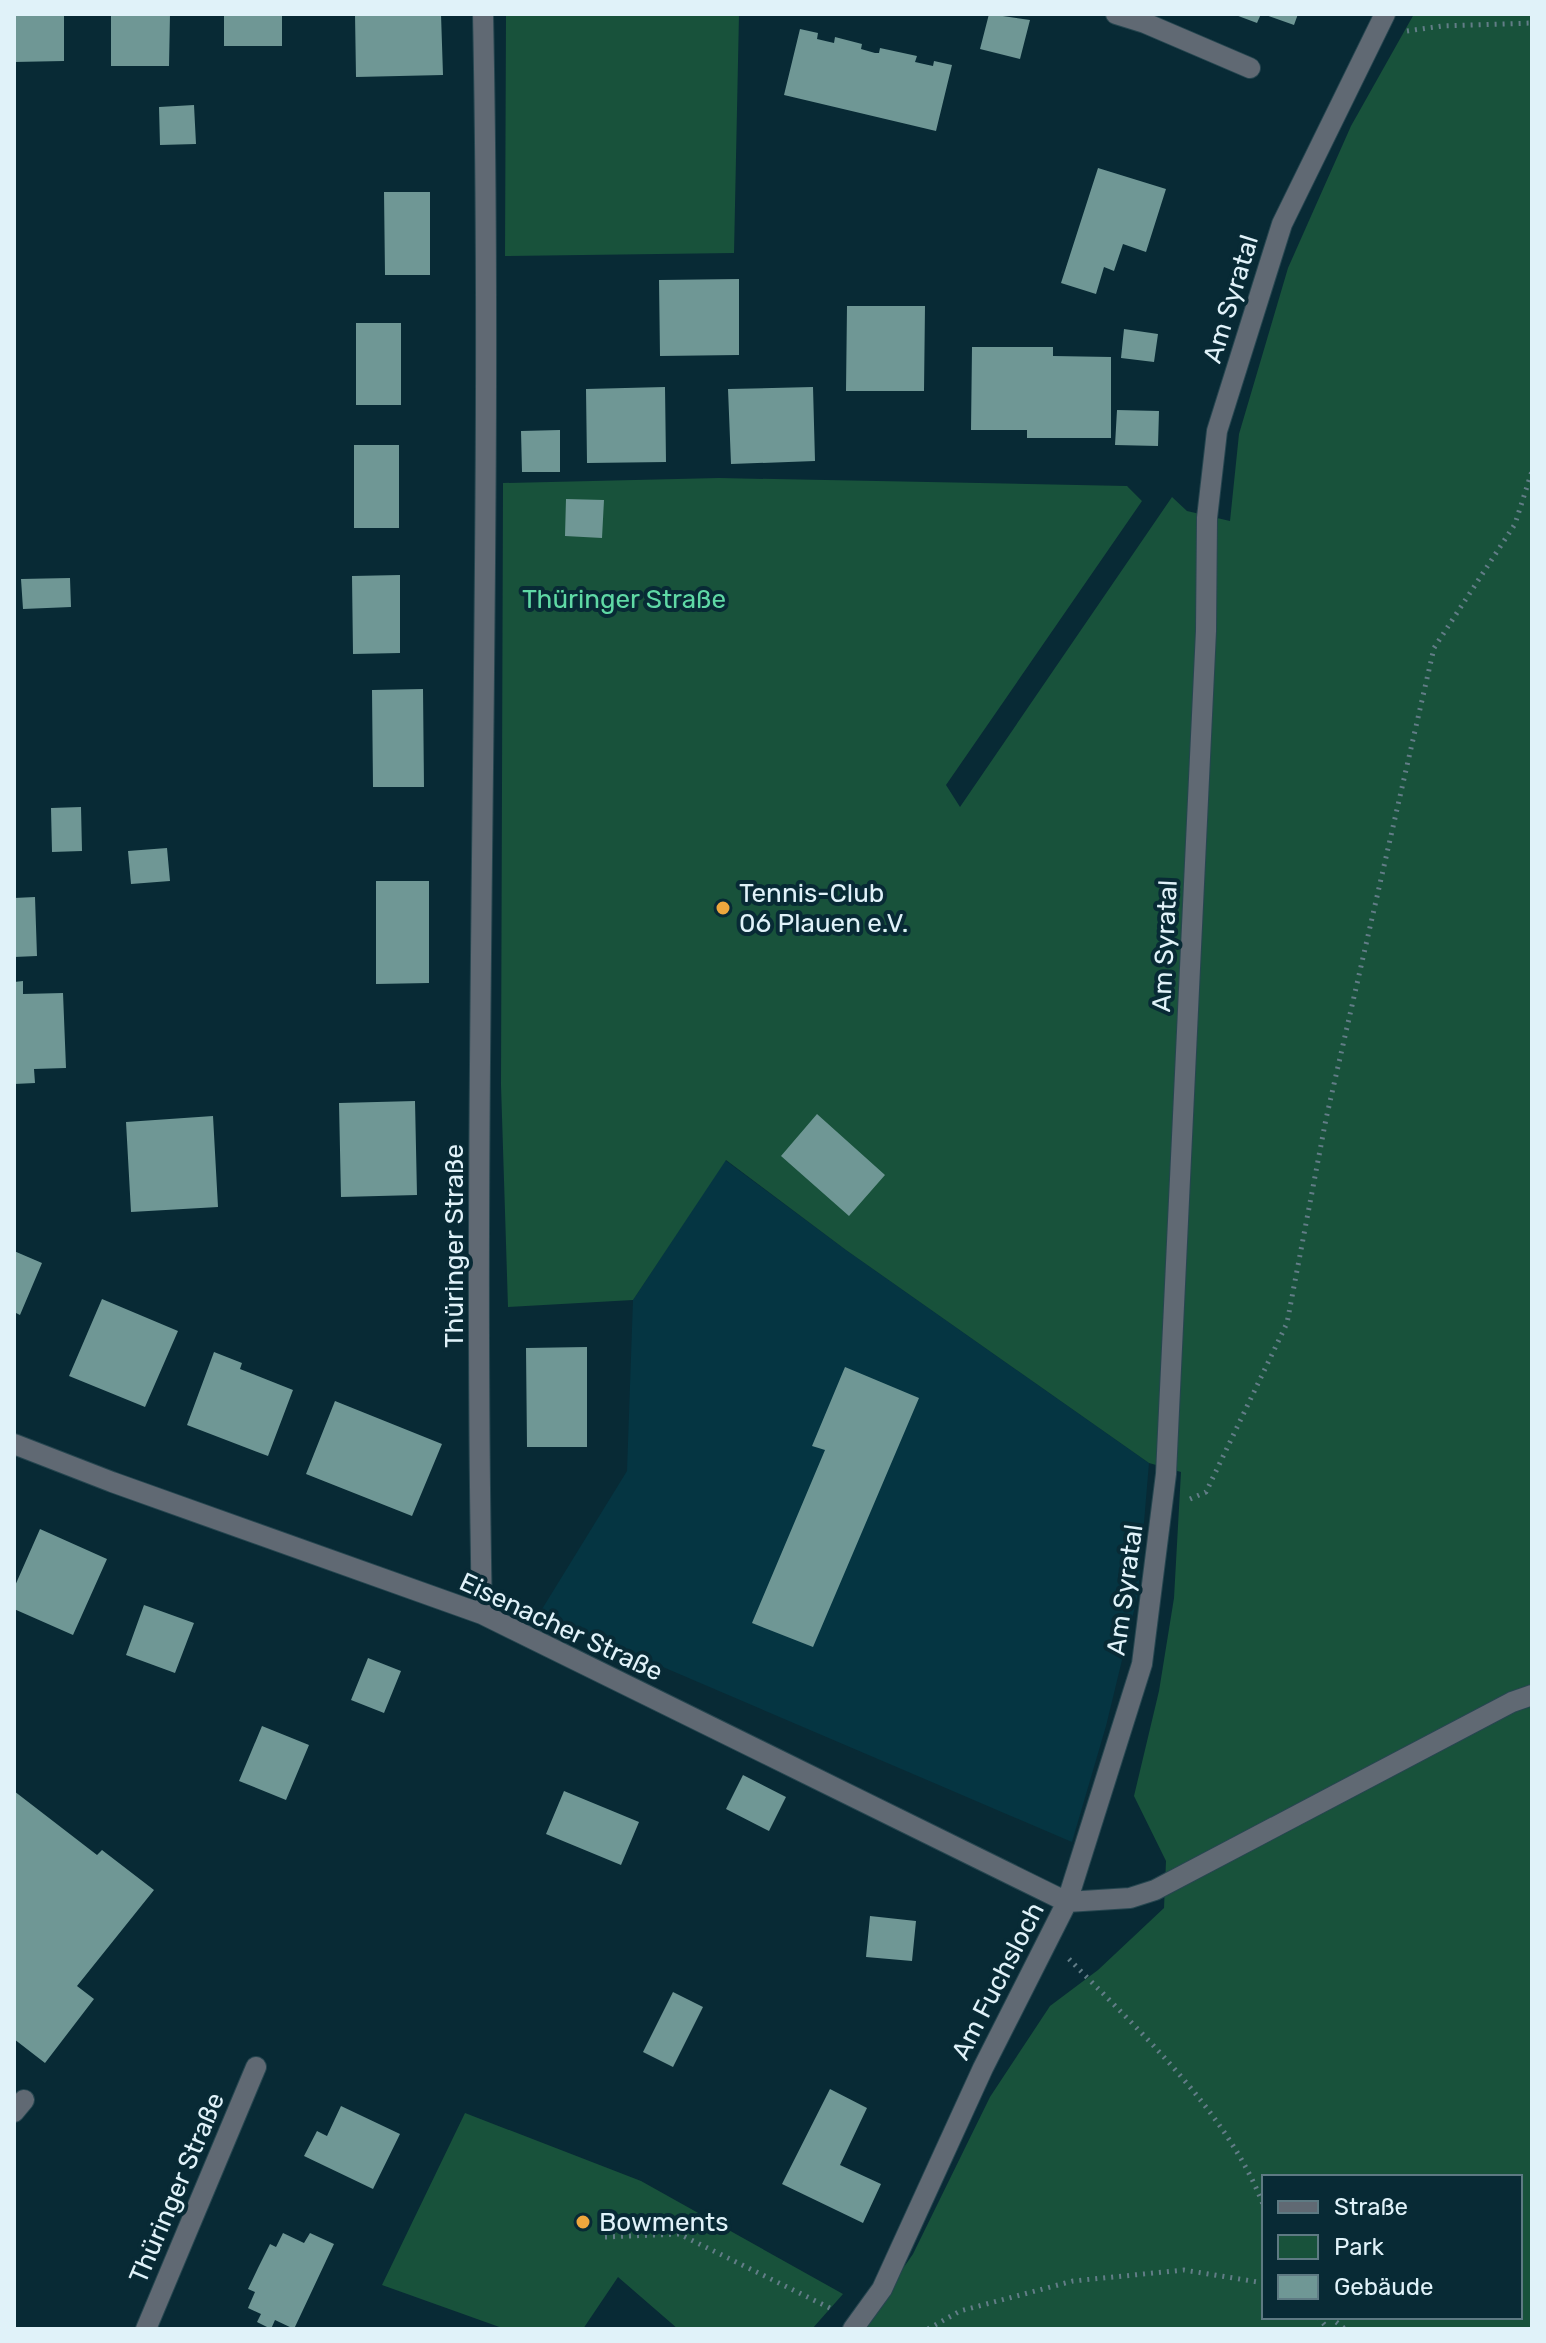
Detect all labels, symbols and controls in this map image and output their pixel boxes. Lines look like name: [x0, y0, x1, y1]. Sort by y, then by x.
street label: Am Syratal: [1197, 231, 1265, 367]
park label: Thüringer Straße: [522, 584, 726, 615]
place label: Tennis-Club 06 Plauen e.V.: [739, 878, 908, 939]
street label: Am Syratal: [1146, 879, 1184, 1013]
marker: Tennis-Club 06 Plauen e.V.: [714, 899, 732, 917]
street label: Thüringer Straße: [439, 1144, 470, 1348]
street label: Am Syratal: [1100, 1522, 1150, 1658]
street label: Eisenacher Straße: [454, 1566, 668, 1688]
street label: Am Fuchsloch: [945, 1897, 1051, 2065]
street label: Thüringer Straße: [123, 2088, 231, 2288]
legend: [1262, 2175, 1522, 2319]
text: Straße: [1334, 2193, 1408, 2221]
place label: Bowments: [599, 2207, 728, 2238]
marker: Bowments: [574, 2213, 592, 2231]
text: Park: [1334, 2233, 1385, 2261]
text: Gebäude: [1334, 2273, 1433, 2301]

